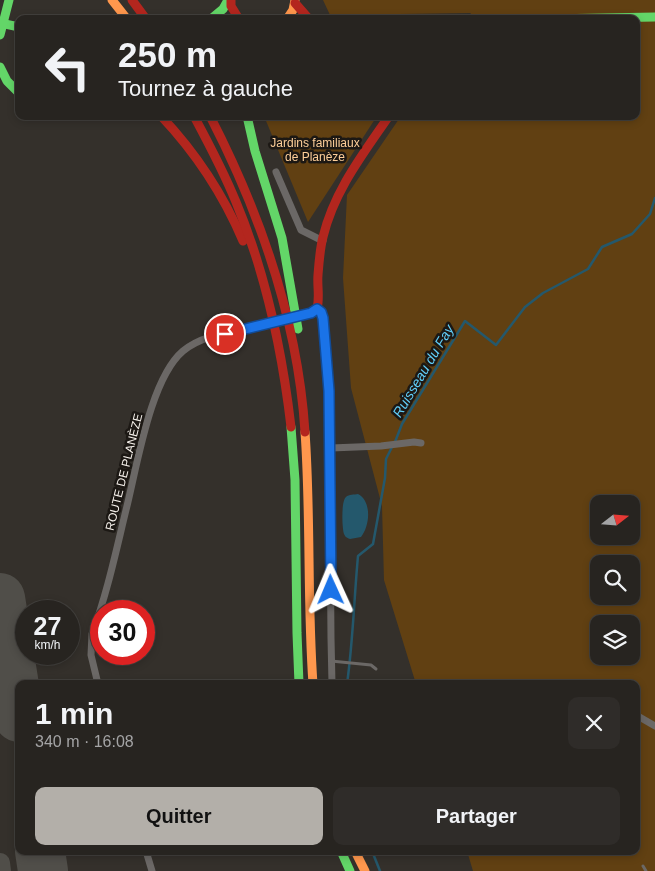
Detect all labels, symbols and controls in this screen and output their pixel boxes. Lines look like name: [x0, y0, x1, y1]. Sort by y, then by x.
icon: left: [35, 35, 100, 100]
text: 250 m: [118, 35, 217, 74]
text: Tournez à gauche: [118, 76, 293, 101]
park label: Jardins familiaux de Planèze: [270, 136, 360, 164]
pin: [204, 313, 246, 355]
icon: arrive: [211, 320, 239, 348]
water label: Ruisseau du Fay: [389, 321, 457, 420]
street label: ROUTE DE PLANÈZE: [102, 412, 145, 532]
north arrow: [590, 495, 640, 545]
map controls: [590, 495, 640, 665]
button: search: [590, 555, 640, 605]
position arrow: [304, 563, 356, 615]
speed limit sign: 30: [90, 600, 155, 665]
text: 27: [34, 612, 61, 640]
button: layers: [590, 615, 640, 665]
text: km/h: [34, 638, 61, 652]
text: 1 min: [35, 697, 113, 730]
button: close: [568, 697, 620, 749]
text: 340 m · 16:08: [35, 733, 134, 750]
button: Quitter: [35, 787, 323, 845]
button: Partager: [333, 787, 620, 845]

